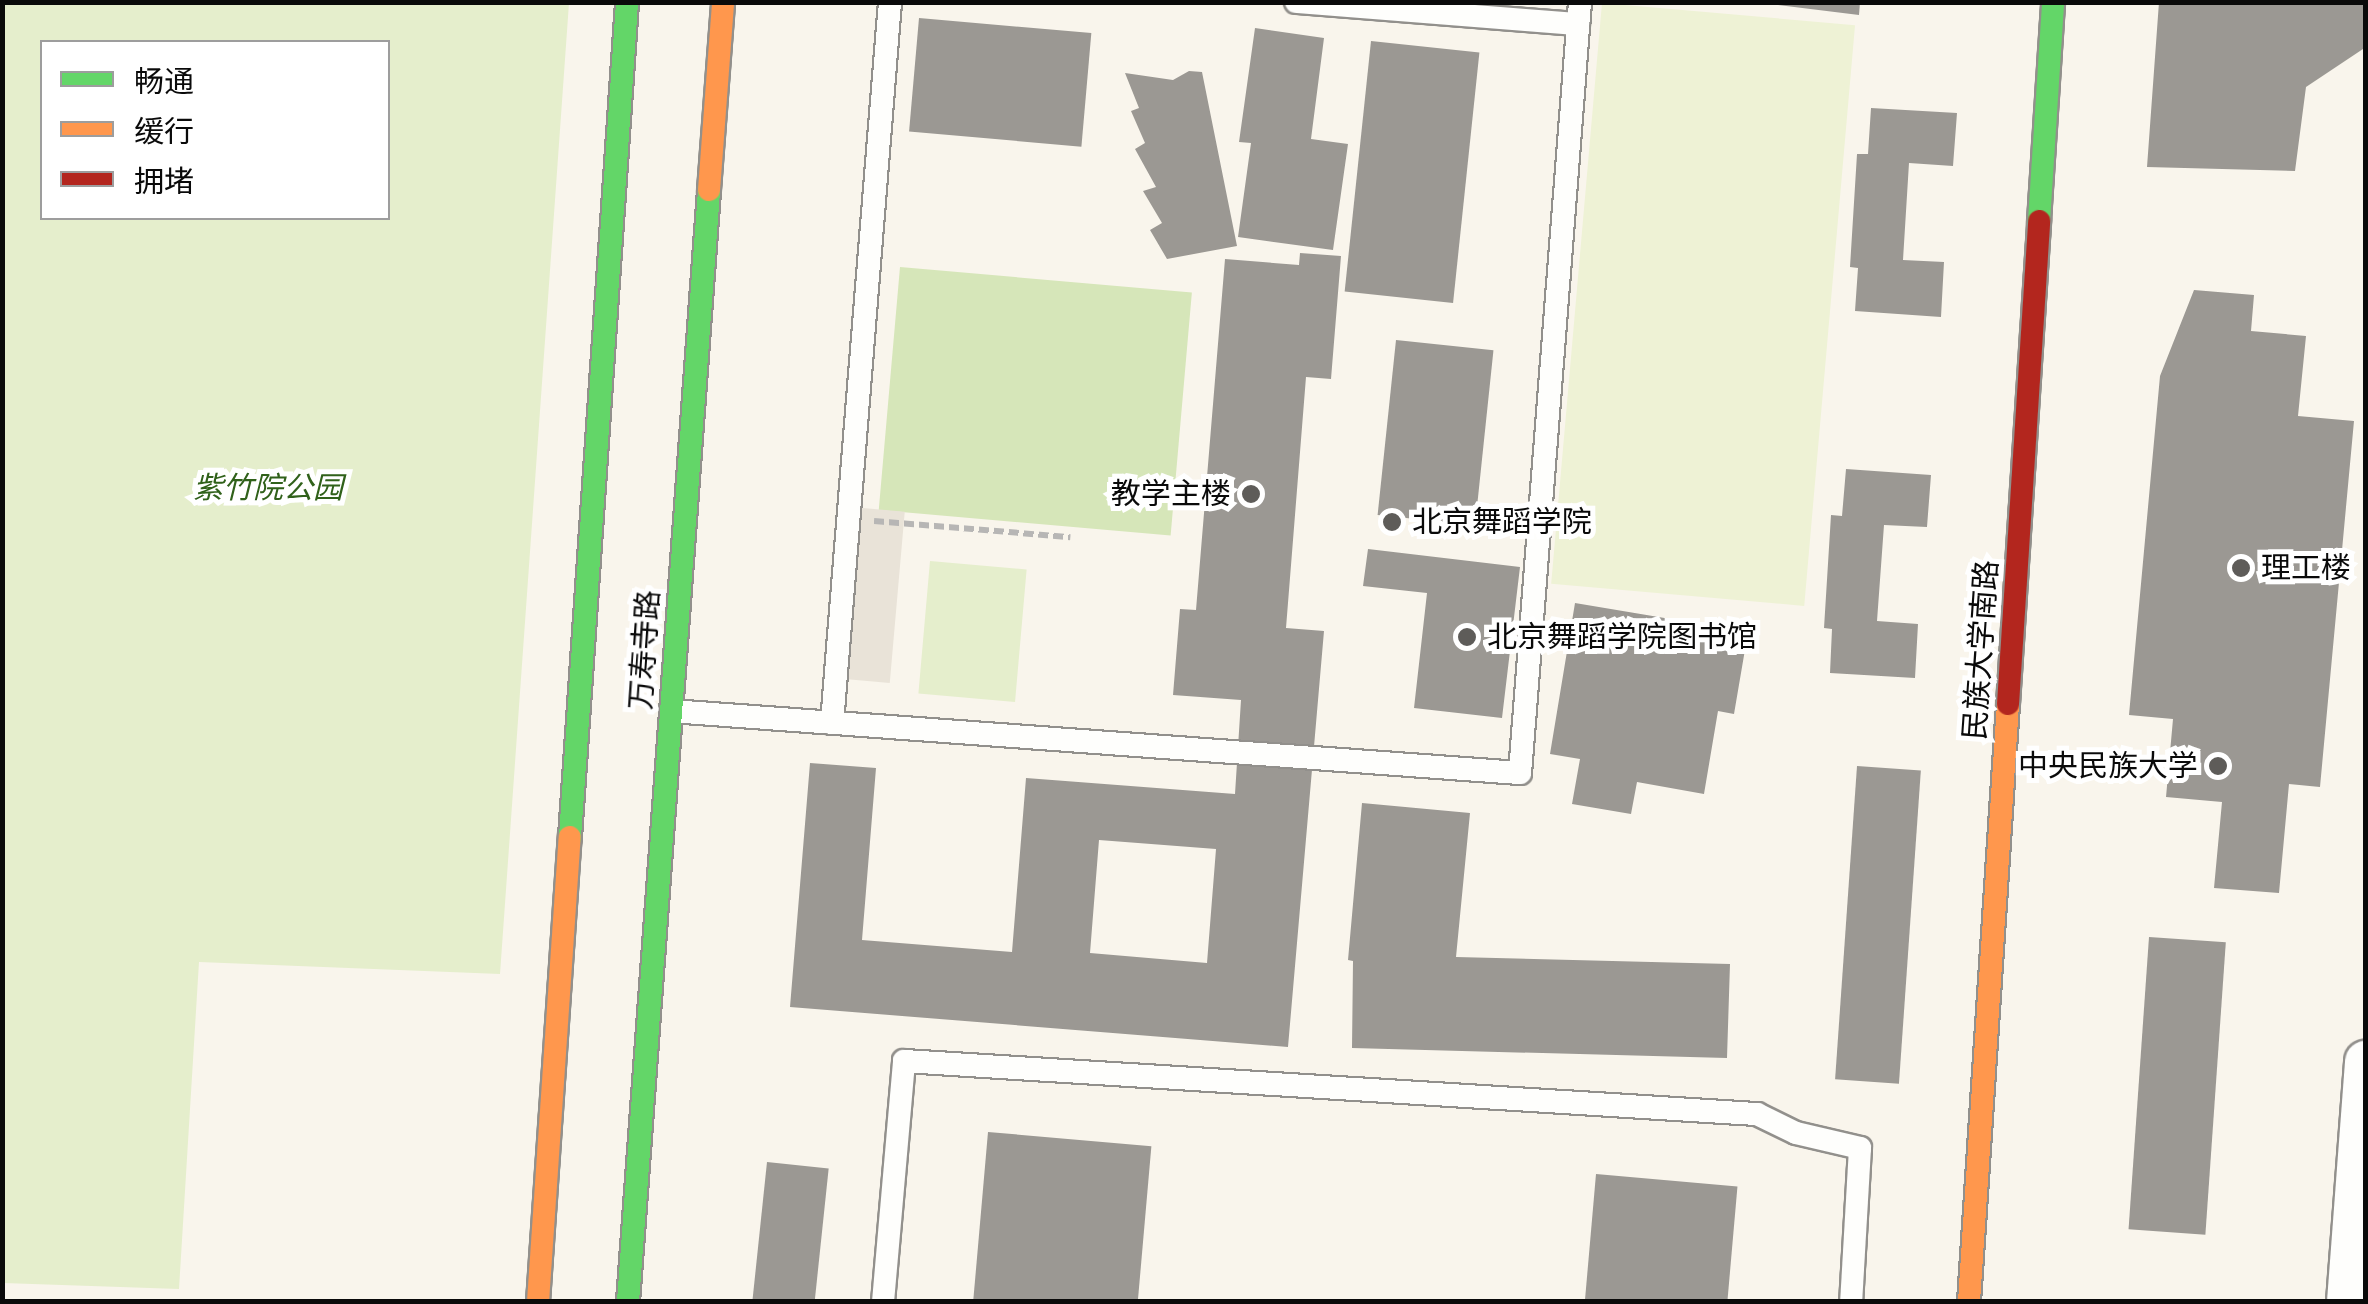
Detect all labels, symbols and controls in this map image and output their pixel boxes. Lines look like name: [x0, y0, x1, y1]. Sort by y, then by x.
legend: [40, 40, 390, 220]
text: 畅通: [134, 65, 194, 98]
text: 缓行: [134, 115, 194, 148]
text: 拥堵: [134, 165, 194, 198]
park label: 紫竹院公园: [193, 470, 343, 506]
place label: 教学主楼: [1111, 476, 1231, 512]
marker: 教学主楼: [1240, 483, 1262, 505]
place label: 北京舞蹈学院: [1412, 504, 1592, 540]
marker: 北京舞蹈学院: [1381, 511, 1403, 533]
place label: 理工楼: [2261, 550, 2351, 586]
marker: 理工楼: [2230, 557, 2252, 579]
street label: 民族大学南路: [1957, 559, 2005, 741]
street label: 万寿寺路: [623, 589, 667, 711]
place label: 北京舞蹈学院图书馆: [1487, 619, 1757, 655]
marker: 北京舞蹈学院图书馆: [1456, 626, 1478, 648]
place label: 中央民族大学: [2018, 748, 2198, 784]
marker: 中央民族大学: [2207, 755, 2229, 777]

